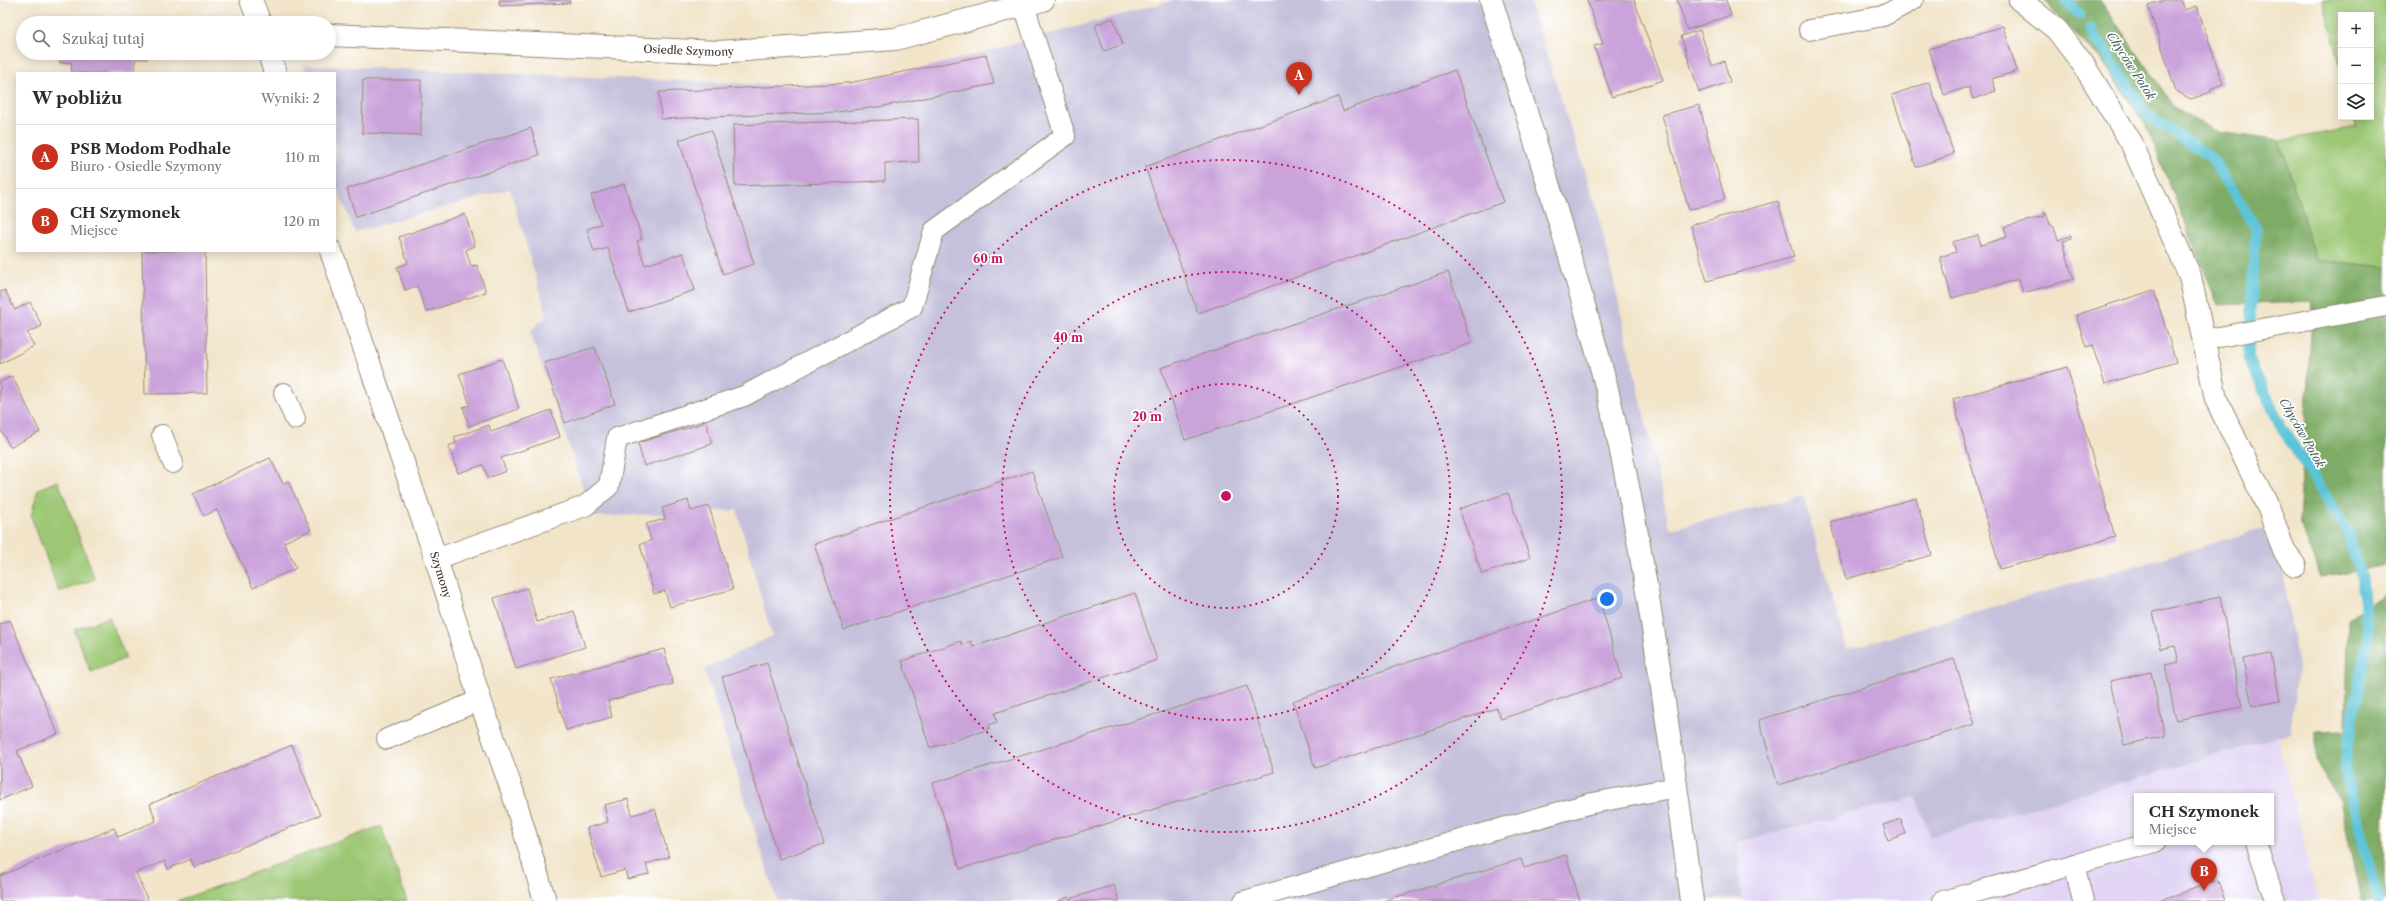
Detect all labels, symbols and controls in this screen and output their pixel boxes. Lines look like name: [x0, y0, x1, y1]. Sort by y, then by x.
map controls: [2338, 12, 2374, 120]
button: +: [2338, 12, 2374, 48]
search box: [16, 16, 336, 60]
icon: search: [30, 27, 52, 49]
text: Szukaj tutaj: [62, 29, 144, 48]
water label: Chyców Potok: [2104, 29, 2159, 103]
street label: Osiedle Szymony: [643, 42, 735, 59]
button: −: [2338, 48, 2374, 84]
pin: A: [1286, 62, 1312, 95]
button: layers: [2338, 84, 2374, 120]
text: W pobliżu: [32, 88, 122, 108]
text: Wyniki: 2: [261, 90, 320, 106]
text: PSB Modom Podhale: [70, 139, 231, 158]
text: A: [40, 149, 50, 165]
text: 110 m: [285, 149, 320, 165]
text: Biuro · Osiedle Szymony: [70, 158, 222, 174]
text: CH Szymonek: [70, 203, 180, 222]
text: B: [40, 213, 50, 229]
text: 120 m: [283, 213, 320, 229]
text: Miejsce: [70, 222, 118, 238]
text: 60 m: [973, 251, 1003, 266]
text: 40 m: [1053, 330, 1083, 345]
water label: Chyców Potok: [2276, 395, 2329, 471]
text: 20 m: [1132, 409, 1162, 424]
centre of rings: [1219, 489, 1233, 503]
street label: Szymony: [427, 550, 455, 601]
your location: [1597, 589, 1617, 609]
popup: [2134, 793, 2274, 845]
text: CH Szymonek: [2149, 802, 2259, 821]
text: Miejsce: [2149, 821, 2197, 837]
pin: B: [2191, 858, 2217, 891]

